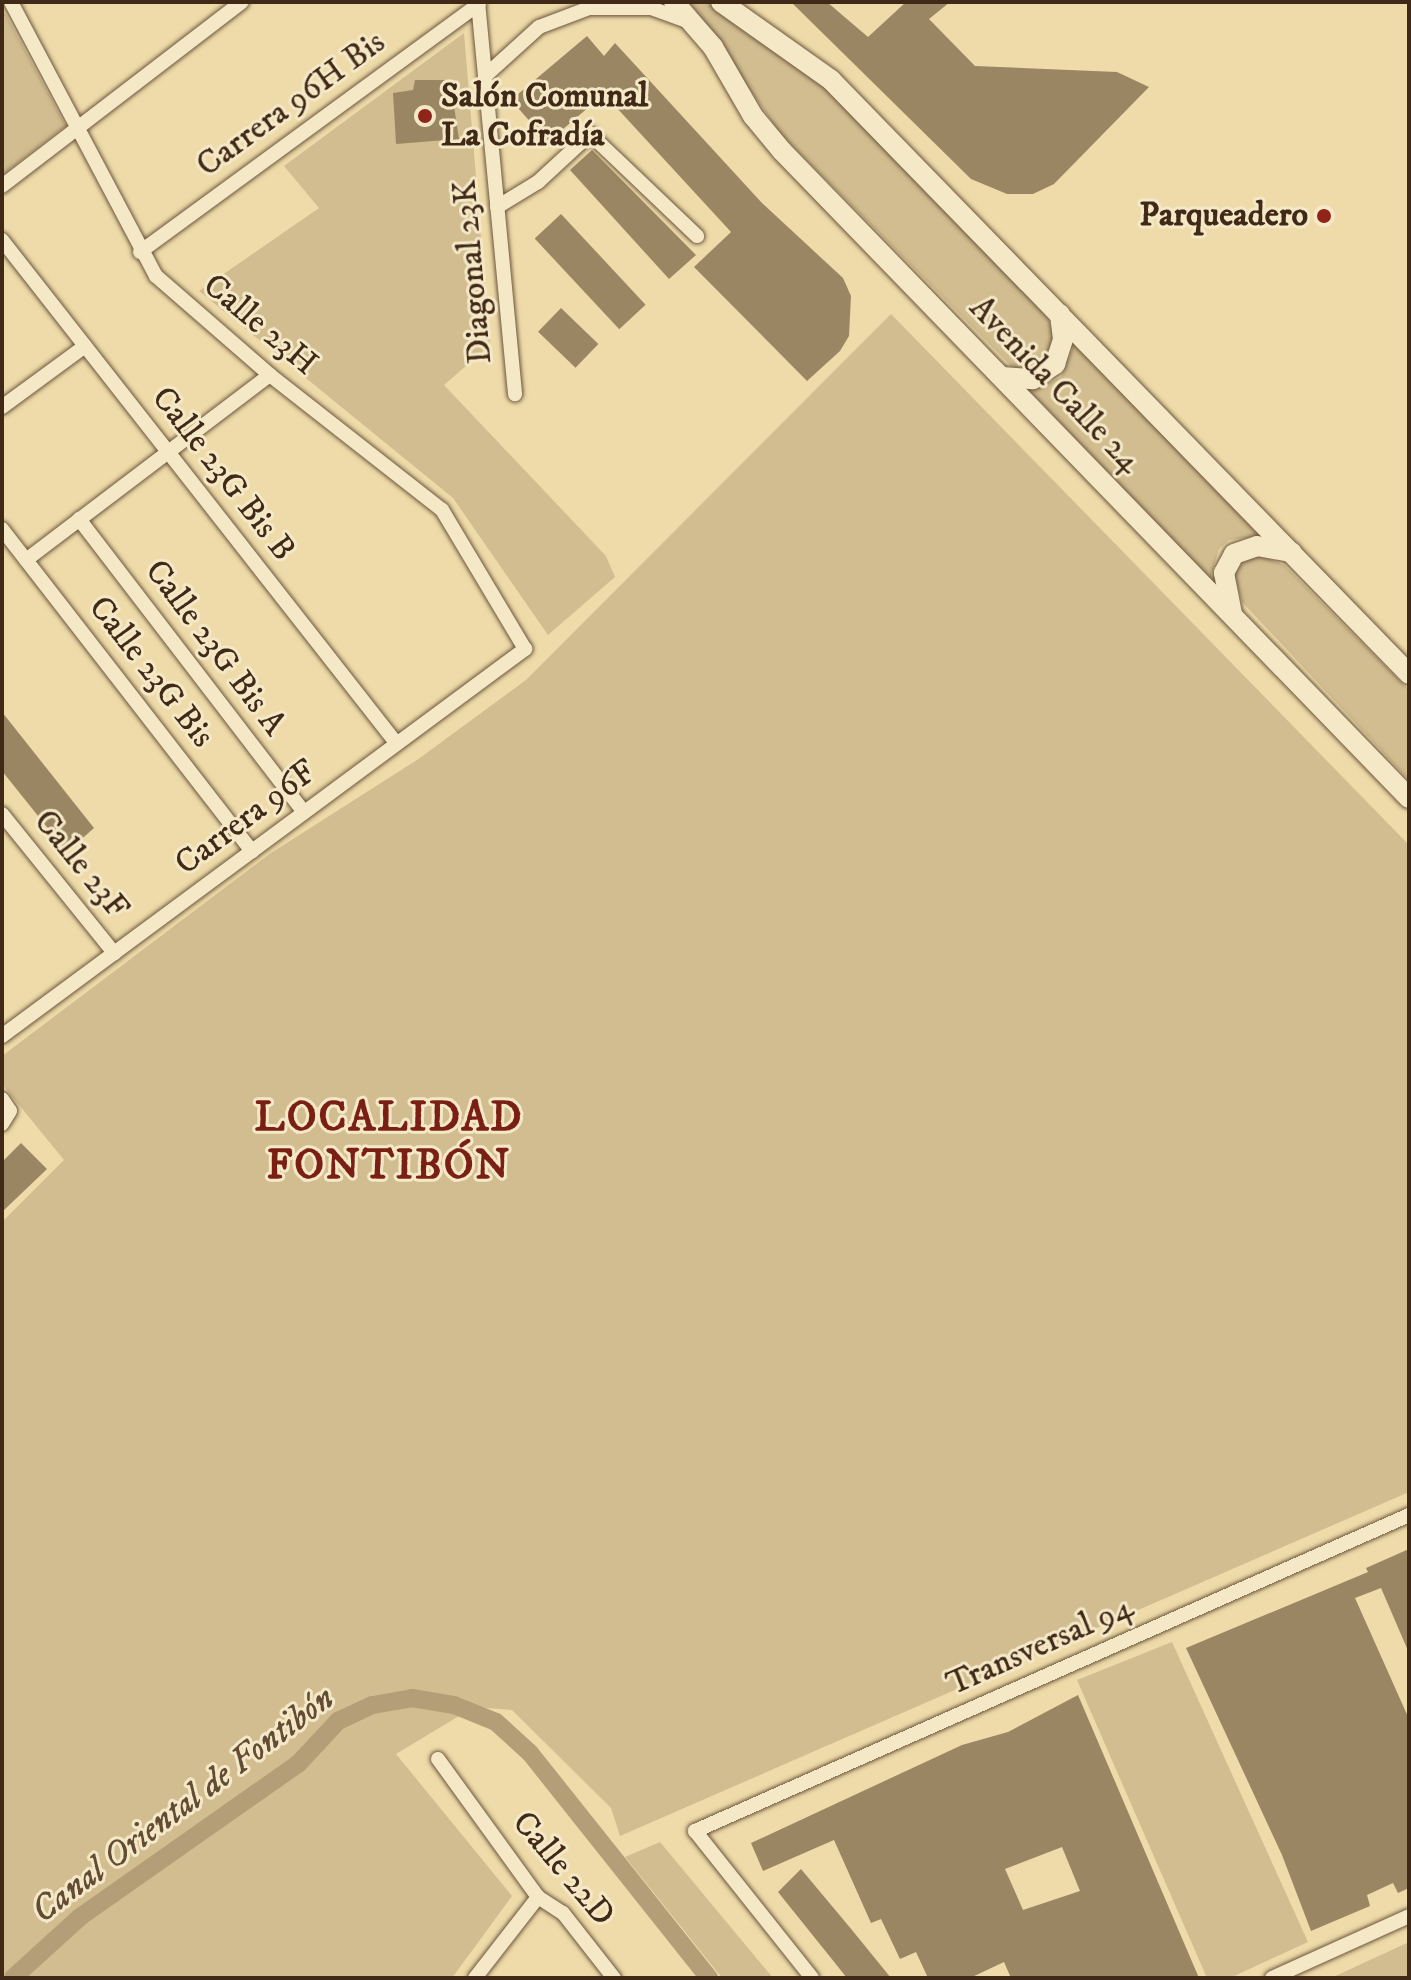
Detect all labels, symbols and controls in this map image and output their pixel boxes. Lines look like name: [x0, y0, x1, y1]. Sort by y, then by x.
street label: Carrera 96H Bis: [189, 22, 393, 186]
place label: Salón Comunal La Cofradía: [441, 76, 648, 156]
marker: Salón Comunal La Cofradía: [416, 107, 434, 125]
street label: Diagonal 23K: [445, 178, 501, 366]
place label: Parqueadero: [1139, 196, 1308, 236]
marker: Parqueadero: [1315, 207, 1333, 225]
street label: Calle 23H: [195, 265, 325, 385]
street label: Avenida Calle 24: [960, 288, 1150, 482]
street label: Calle 23G Bis B: [142, 379, 304, 569]
street label: Calle 23G Bis A: [136, 552, 294, 744]
street label: Calle 23G Bis: [79, 588, 223, 756]
street label: Carrera 96F: [167, 752, 325, 884]
street label: Calle 23F: [25, 802, 137, 928]
district label: LOCALIDAD FONTIBÓN: [254, 1093, 524, 1192]
street label: Transversal 94: [940, 1587, 1140, 1705]
water label: Canal Oriental de Fontibón: [23, 1677, 343, 1933]
street label: Calle 22D: [503, 1803, 623, 1935]

